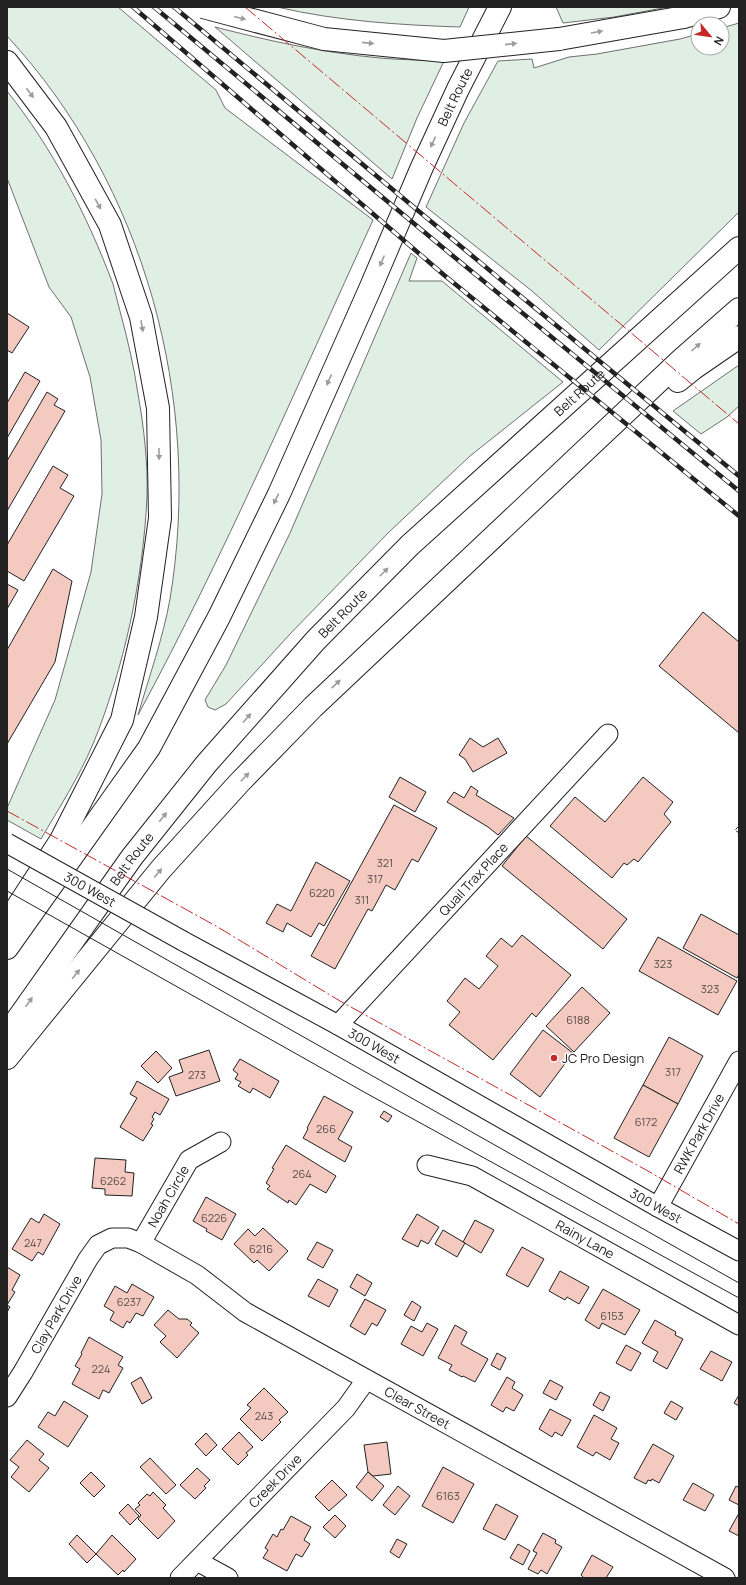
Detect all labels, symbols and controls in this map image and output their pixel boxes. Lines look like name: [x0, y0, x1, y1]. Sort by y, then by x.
one-way arrow: [234, 15, 247, 21]
north arrow: [690, 16, 730, 56]
one-way arrow: [591, 29, 603, 35]
text: N: [711, 34, 728, 48]
one-way arrow: [362, 40, 374, 46]
one-way arrow: [505, 41, 517, 47]
street label: Belt Route: [433, 64, 477, 129]
one-way arrow: [26, 88, 35, 99]
one-way arrow: [430, 137, 436, 148]
one-way arrow: [95, 198, 102, 210]
one-way arrow: [378, 256, 384, 268]
one-way arrow: [140, 320, 146, 332]
one-way arrow: [691, 342, 701, 352]
street label: Belt Route: [550, 364, 609, 420]
one-way arrow: [326, 375, 332, 386]
one-way arrow: [156, 448, 162, 461]
one-way arrow: [273, 494, 279, 505]
one-way arrow: [379, 567, 389, 577]
street label: Belt Route: [314, 584, 371, 642]
one-way arrow: [332, 680, 341, 689]
one-way arrow: [242, 712, 251, 723]
one-way arrow: [240, 772, 250, 782]
one-way arrow: [159, 812, 168, 823]
street label: Belt Route: [106, 828, 158, 889]
street label: Quail Trax Place: [435, 838, 512, 920]
house number: 321: [377, 855, 393, 870]
street label: 300 West: [61, 868, 119, 911]
one-way arrow: [153, 868, 162, 879]
house number: 317: [367, 871, 383, 886]
house number: 6220: [309, 885, 335, 900]
house number: 311: [355, 892, 369, 907]
house number: 323: [654, 956, 672, 971]
one-way arrow: [71, 969, 80, 979]
house number: 323: [701, 981, 719, 996]
one-way arrow: [25, 997, 33, 1007]
house number: 6188: [566, 1012, 590, 1027]
street label: 300 West: [345, 1024, 403, 1067]
place label: JC Pro Design: [562, 1049, 644, 1067]
marker: JC Pro Design: [549, 1053, 559, 1063]
house number: 317: [665, 1064, 681, 1079]
house number: 273: [188, 1067, 206, 1082]
street label: RWK Park Drive: [669, 1090, 729, 1177]
house number: 6172: [635, 1114, 657, 1129]
house number: 266: [316, 1121, 336, 1136]
street label: Noah Circle: [143, 1162, 193, 1231]
house number: 264: [292, 1166, 312, 1181]
house number: 6262: [100, 1173, 126, 1188]
street label: 300 West: [627, 1184, 685, 1227]
house number: 6226: [201, 1210, 227, 1225]
street label: Rainy Lane: [553, 1216, 618, 1263]
house number: 247: [24, 1235, 42, 1250]
house number: 6216: [249, 1241, 273, 1256]
street label: Clay Park Drive: [26, 1272, 86, 1357]
house number: 6237: [117, 1294, 141, 1309]
house number: 6153: [600, 1308, 624, 1323]
house number: 224: [92, 1361, 110, 1376]
street label: Clear Street: [381, 1382, 453, 1433]
house number: 243: [255, 1408, 273, 1423]
street label: Creek Drive: [245, 1450, 306, 1512]
house number: 6163: [436, 1488, 460, 1503]

